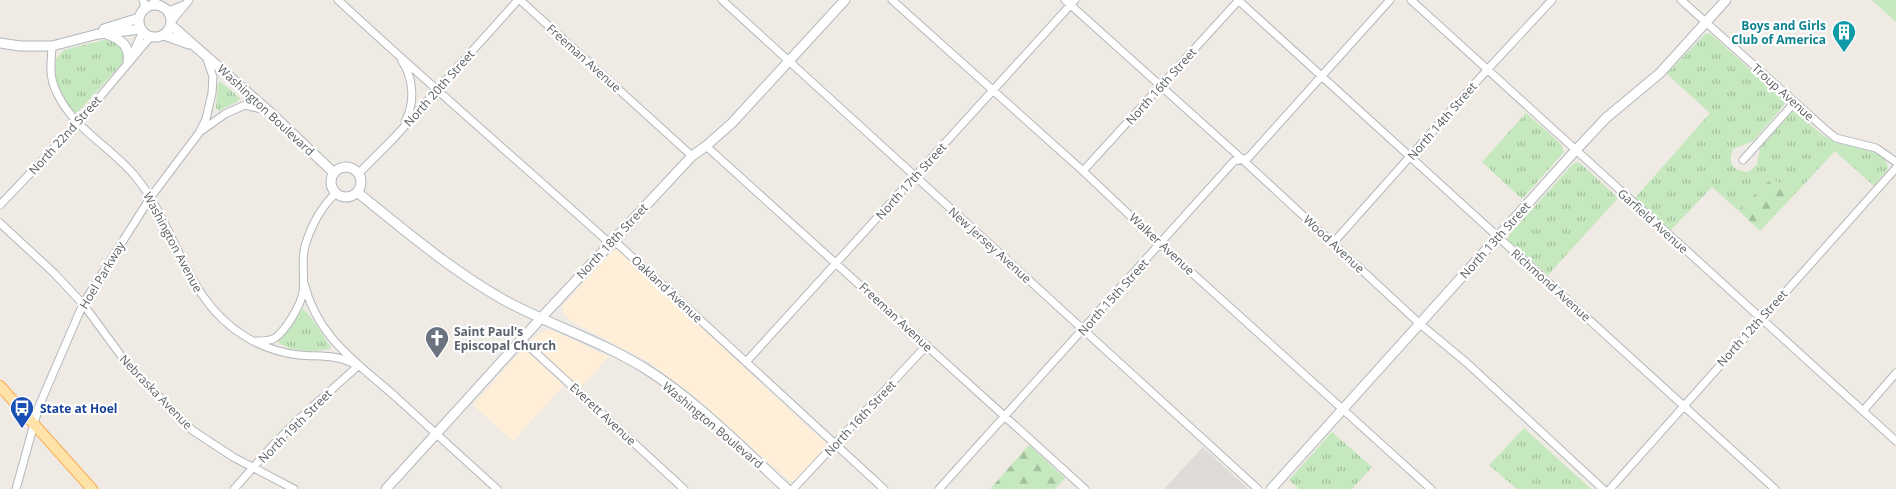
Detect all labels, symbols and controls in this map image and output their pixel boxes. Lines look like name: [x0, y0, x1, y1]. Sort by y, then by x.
place label: Boys and Girls Club of America: [1731, 17, 1826, 48]
building icon: Boys and Girls Club of America: [1831, 19, 1857, 53]
street label: Freeman Avenue: [543, 20, 625, 96]
street label: North 16th Street: [1122, 44, 1200, 128]
street label: North 20th Street: [400, 46, 478, 130]
street label: Troup Avenue: [1748, 59, 1818, 125]
street label: Washington Boulevard: [214, 61, 318, 159]
street label: North 14th Street: [1403, 78, 1481, 164]
street label: North 22nd Street: [25, 92, 105, 178]
street label: North 17th Street: [872, 139, 950, 223]
street label: Garfield Avenue: [1614, 185, 1692, 257]
street label: Washington Avenue: [139, 189, 207, 295]
street label: North 13th Street: [1456, 198, 1534, 282]
street label: North 18th Street: [572, 199, 652, 283]
street label: New Jersey Avenue: [945, 203, 1035, 287]
street label: Walker Avenue: [1126, 209, 1199, 279]
street label: Wood Avenue: [1300, 211, 1368, 277]
street label: Hoel Parkway: [75, 237, 129, 312]
street label: Richmond Avenue: [1508, 245, 1595, 325]
street label: Oakland Avenue: [628, 252, 706, 327]
street label: North 15th Street: [1074, 255, 1152, 339]
street label: Freeman Avenue: [856, 279, 937, 356]
street label: North 12th Street: [1713, 286, 1791, 370]
place label: Saint Paul's Episcopal Church: [454, 323, 556, 354]
church icon: Saint Paul's Episcopal Church: [424, 325, 450, 359]
street label: Nebraska Avenue: [116, 351, 196, 433]
street label: North 16th Street: [820, 376, 900, 460]
street label: Washington Boulevard: [659, 378, 767, 472]
street label: Everett Avenue: [566, 379, 640, 449]
street label: North 19th Street: [254, 385, 336, 467]
bus stop icon: State at Hoel: [9, 395, 35, 429]
place label: State at Hoel: [40, 400, 117, 417]

